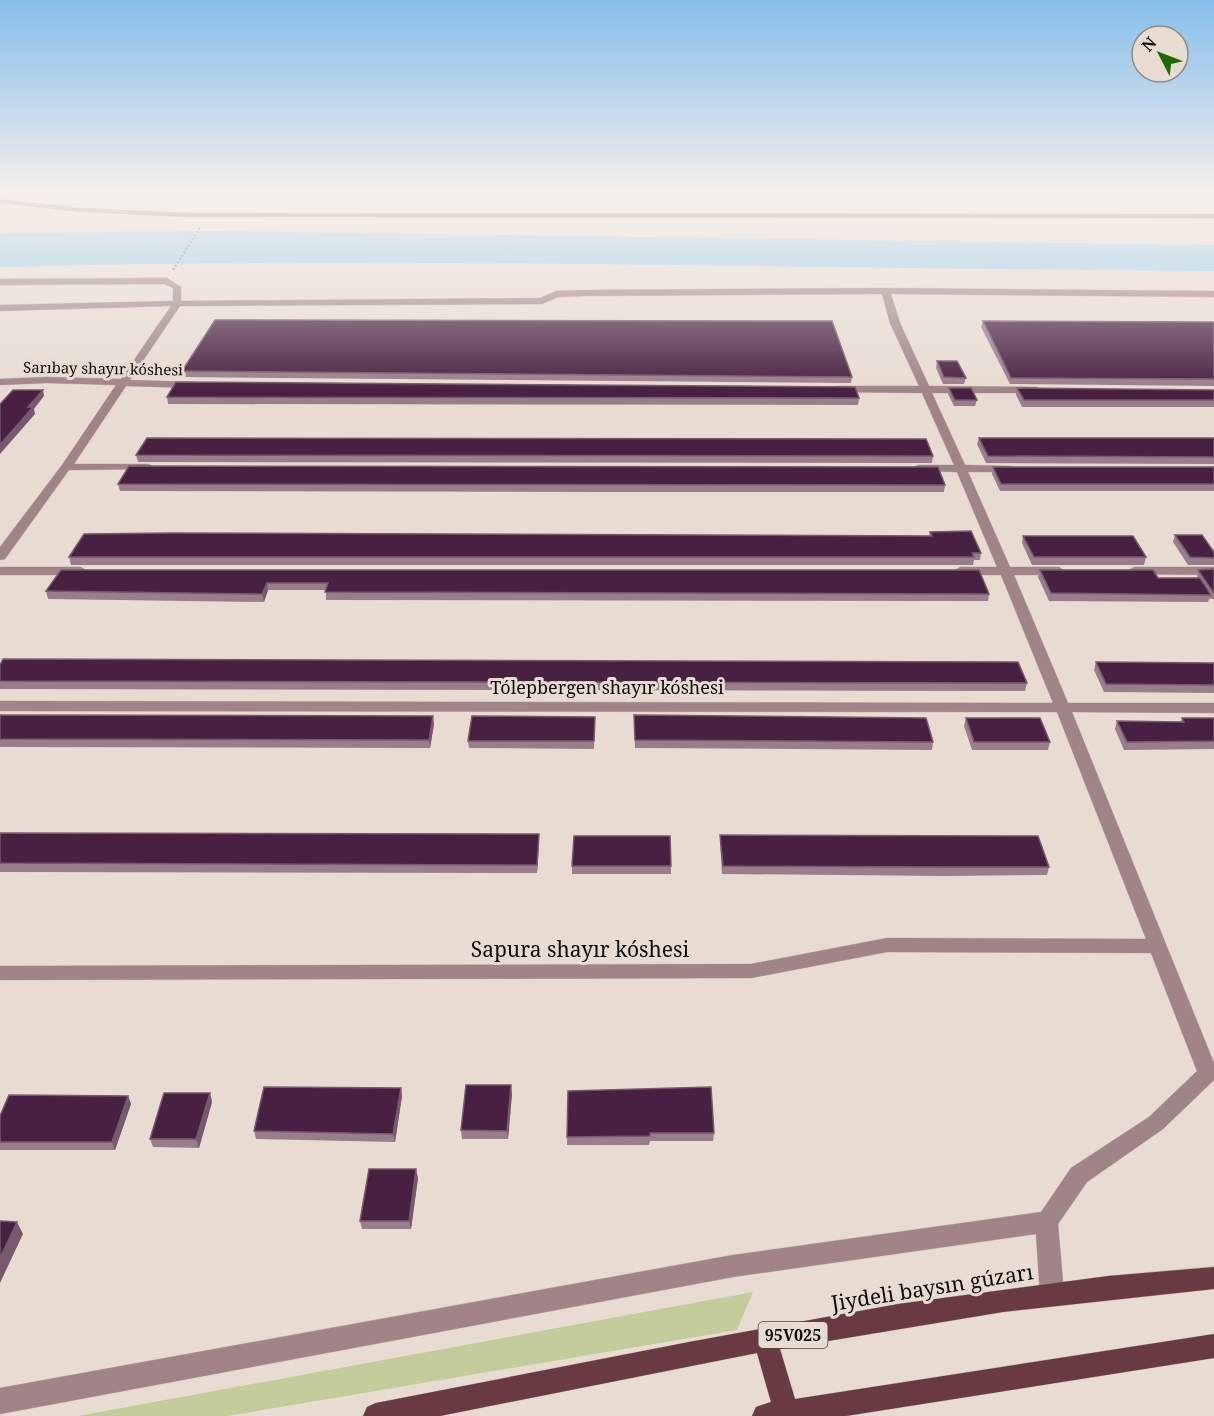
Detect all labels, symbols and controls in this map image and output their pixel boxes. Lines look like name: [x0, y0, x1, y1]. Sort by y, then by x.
north arrow: [1130, 24, 1190, 84]
text: N: [1136, 32, 1162, 56]
street label: Sarıbay shayır kóshesi: [23, 357, 183, 379]
street label: Tólepbergen shayır kóshesi: [490, 675, 724, 699]
street label: Sapura shayır kóshesi: [471, 935, 690, 963]
street label: Jiydeli baysın gúzarı: [828, 1257, 1035, 1317]
road number: 95V025: [758, 1322, 828, 1348]

